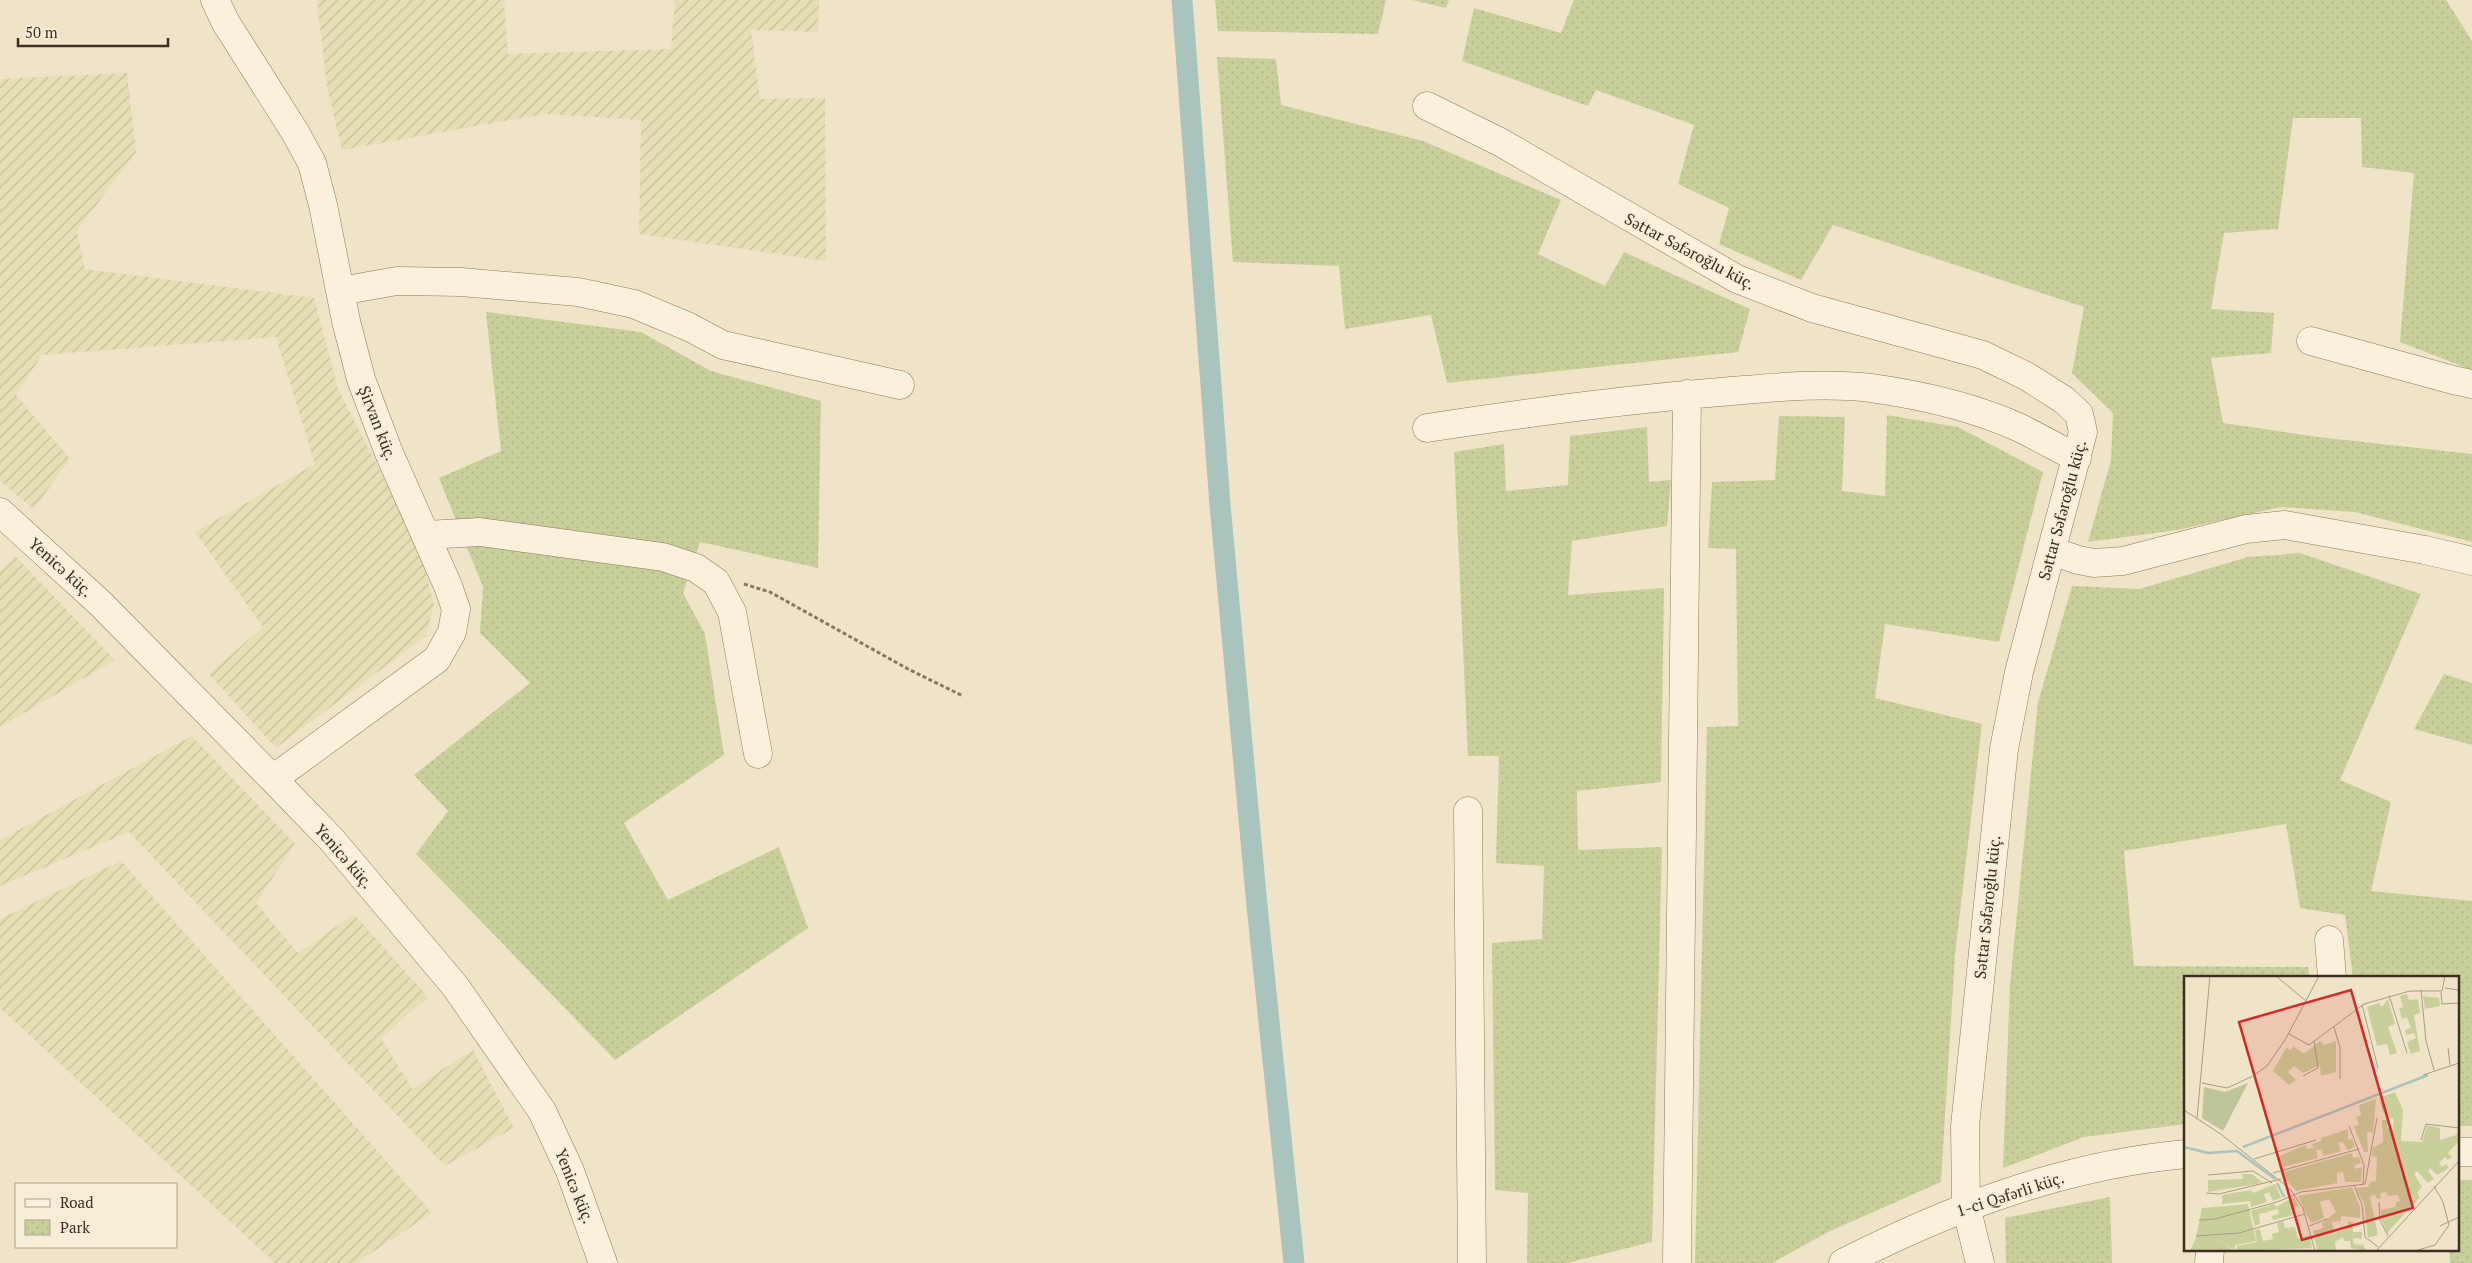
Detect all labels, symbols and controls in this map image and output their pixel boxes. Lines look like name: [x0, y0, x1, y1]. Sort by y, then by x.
scale bar: [18, 15, 168, 47]
text: 50 m: [25, 22, 58, 42]
street label: Səttar Səfəroğlu küç.: [1621, 207, 1759, 295]
street label: Şirvan küç.: [354, 382, 402, 464]
street label: Səttar Səfəroğlu küç.: [2033, 437, 2091, 583]
street label: Yenicə küç.: [24, 532, 98, 602]
street label: Yenicə küç.: [310, 819, 378, 893]
street label: Səttar Səfəroğlu küç.: [1969, 834, 2005, 980]
inset map: [2184, 976, 2460, 1250]
street label: Yenicə küç.: [550, 1145, 600, 1227]
street label: 1-ci Qəfərli küç.: [1953, 1166, 2067, 1222]
legend: [15, 1183, 178, 1248]
text: Road: [60, 1192, 93, 1212]
text: Park: [60, 1217, 90, 1237]

